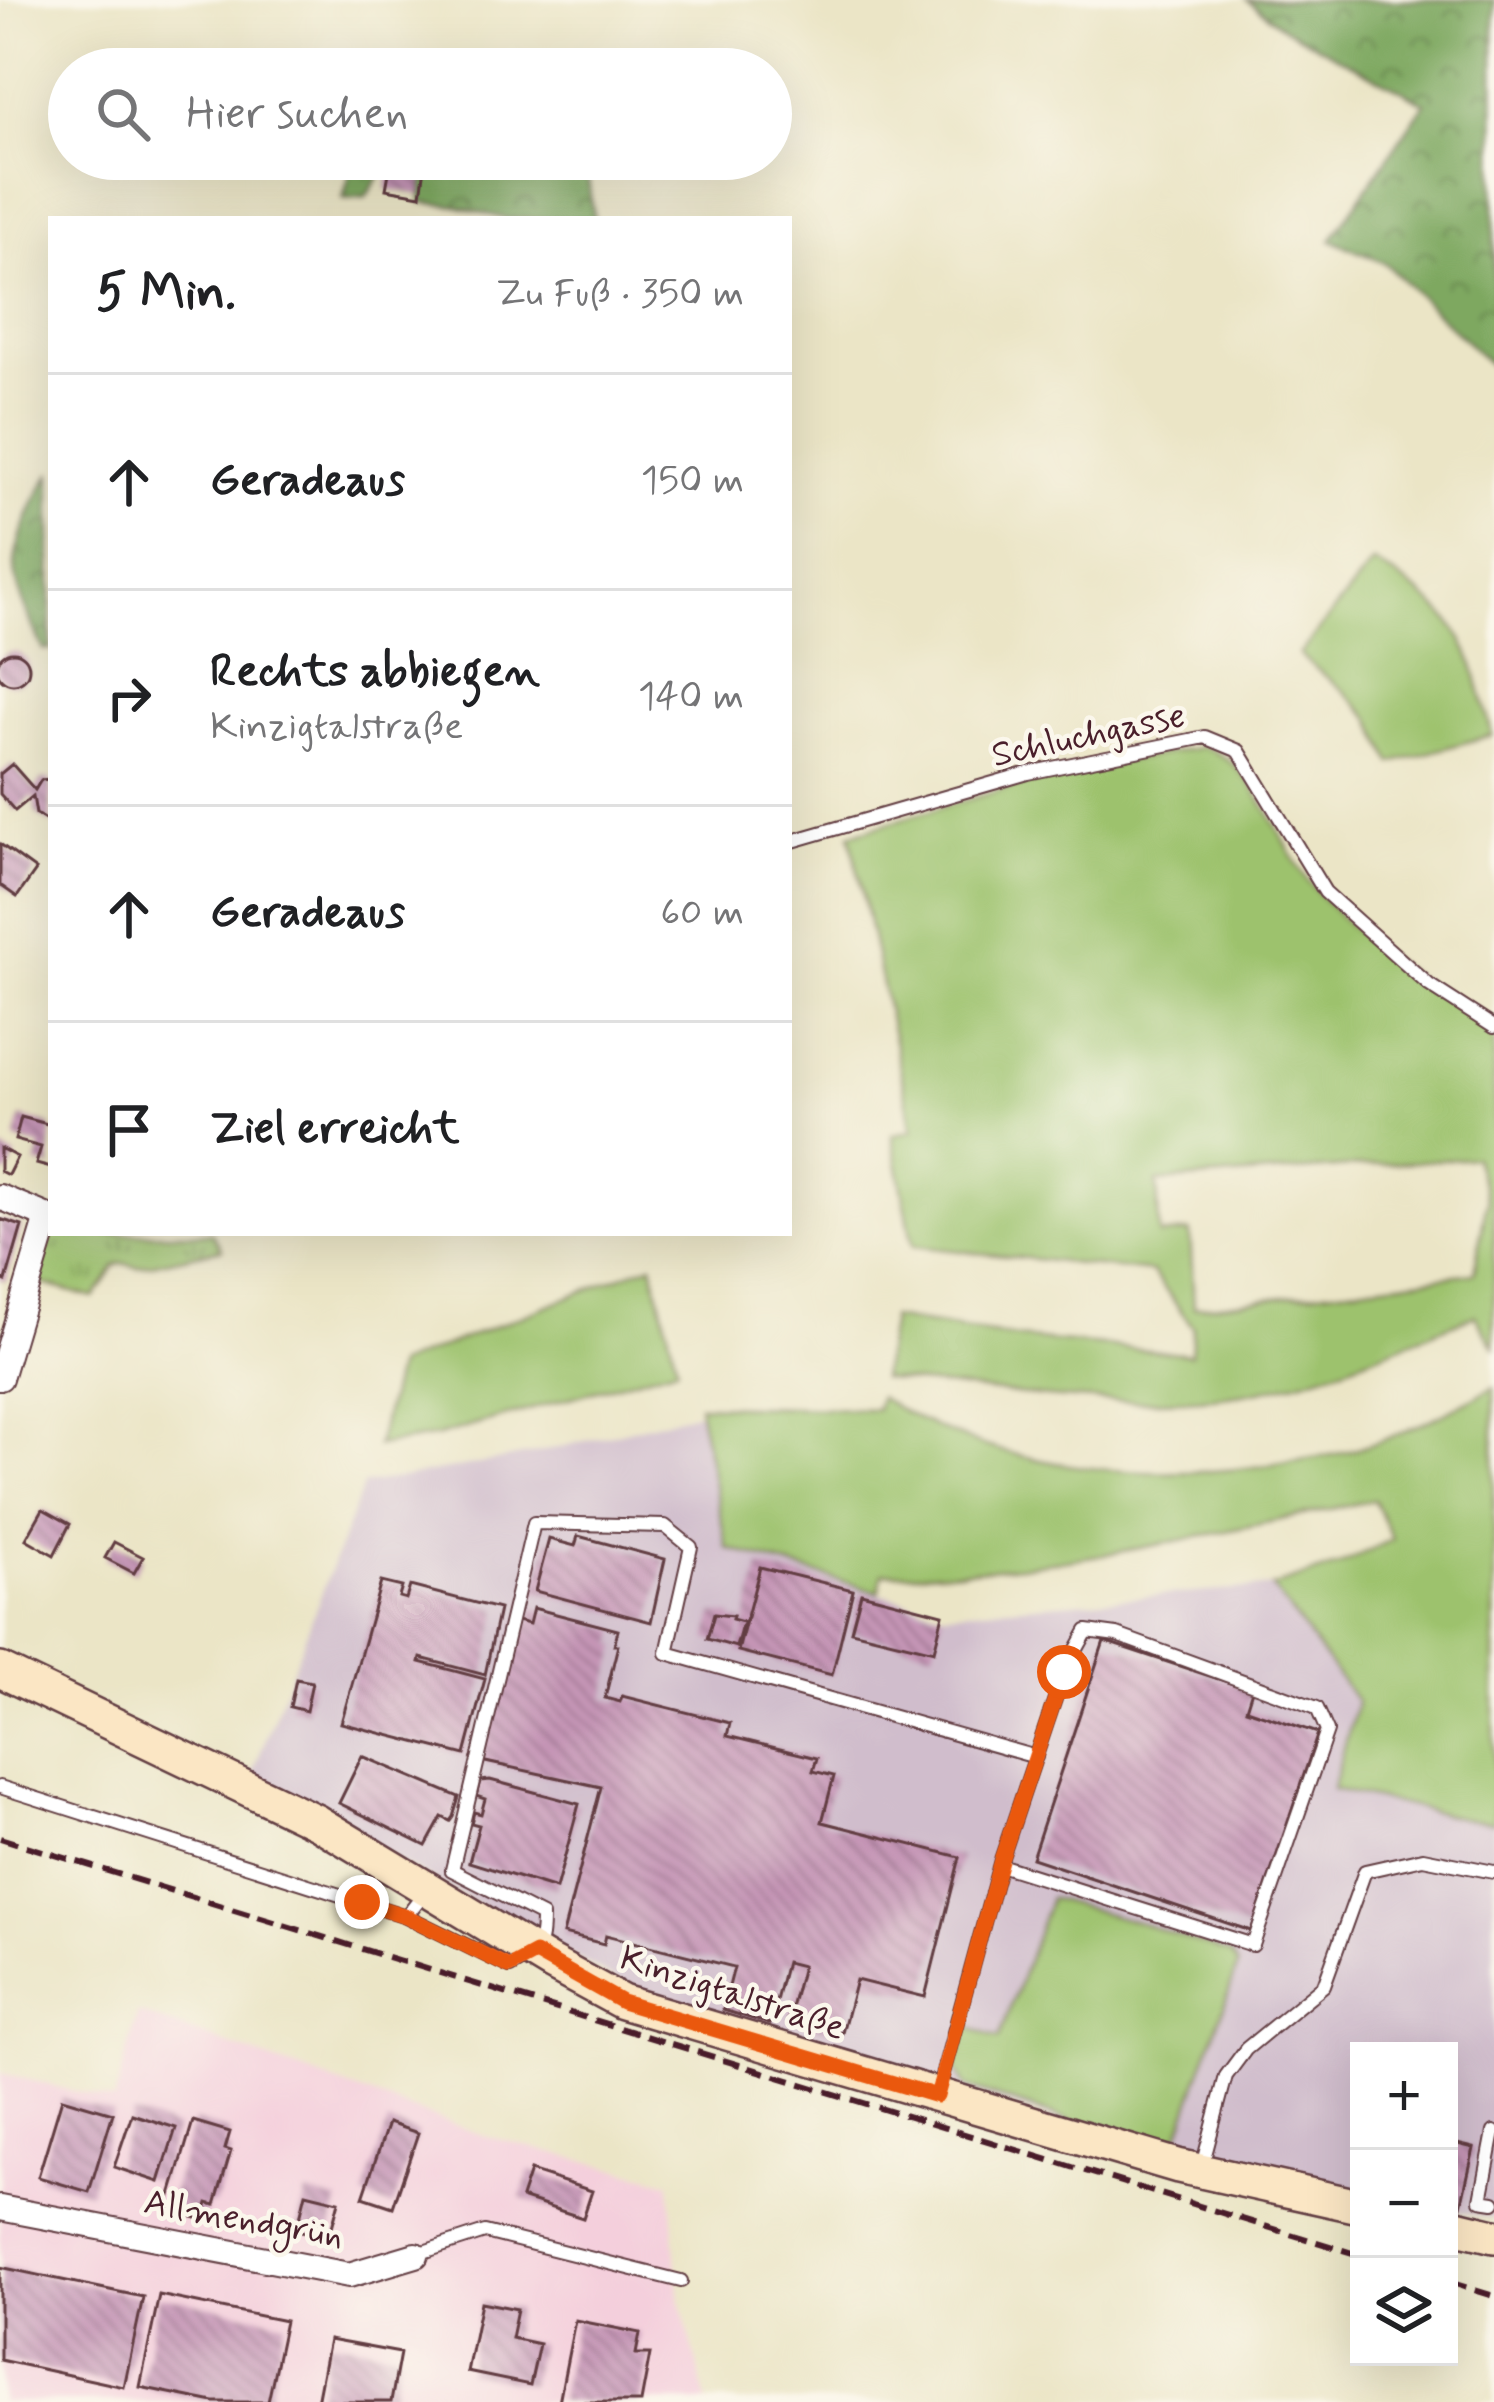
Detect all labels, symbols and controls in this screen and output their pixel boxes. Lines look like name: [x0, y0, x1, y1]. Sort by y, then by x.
search box: [48, 48, 792, 180]
icon: search: [90, 81, 156, 147]
text: Hier suchen: [186, 85, 408, 144]
text: 5 Min.: [96, 261, 236, 327]
text: Zu Fuß · 350 m: [496, 269, 744, 320]
icon: ahead: [96, 449, 162, 515]
text: Geradeaus: [210, 452, 405, 511]
text: 150 m: [641, 456, 744, 507]
text: Rechts abbiegen: [210, 643, 540, 702]
icon: right: [96, 665, 162, 731]
text: 140 m: [638, 672, 744, 723]
street label: Schluchgasse: [988, 693, 1190, 780]
text: Kinzigtalstraße: [210, 702, 463, 753]
icon: ahead: [96, 881, 162, 947]
text: Geradeaus: [210, 884, 405, 943]
text: 60 m: [660, 888, 744, 939]
icon: arrive: [96, 1097, 162, 1163]
text: Ziel erreicht: [210, 1100, 460, 1159]
route start: [1037, 1645, 1091, 1699]
route end: [335, 1875, 389, 1929]
street label: Kinzigtalstraße: [614, 1936, 850, 2053]
map controls: [1350, 2042, 1458, 2366]
button: +: [1350, 2042, 1458, 2150]
button: −: [1350, 2150, 1458, 2258]
street label: Allmendgrün: [140, 2180, 347, 2263]
button: layers: [1350, 2258, 1458, 2366]

